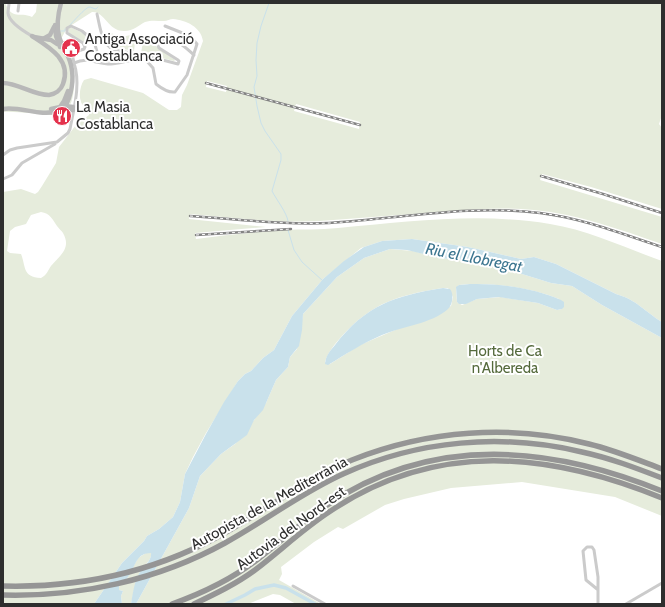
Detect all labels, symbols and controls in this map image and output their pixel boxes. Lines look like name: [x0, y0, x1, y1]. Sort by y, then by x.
place label: Antiga Associació Costablanca: [85, 30, 194, 65]
public building icon: Antiga Associació Costablanca: [60, 37, 82, 59]
place label: La Masia Costablanca: [76, 98, 154, 133]
restaurant icon: La Masia Costablanca: [51, 105, 73, 127]
water label: Riu el Llobregat: [424, 239, 525, 276]
park label: Horts de Ca n'Albereda: [468, 342, 543, 377]
street label: Autopista de la Mediterrània: [188, 452, 351, 554]
street label: Autovia del Nord-est: [233, 482, 349, 574]

